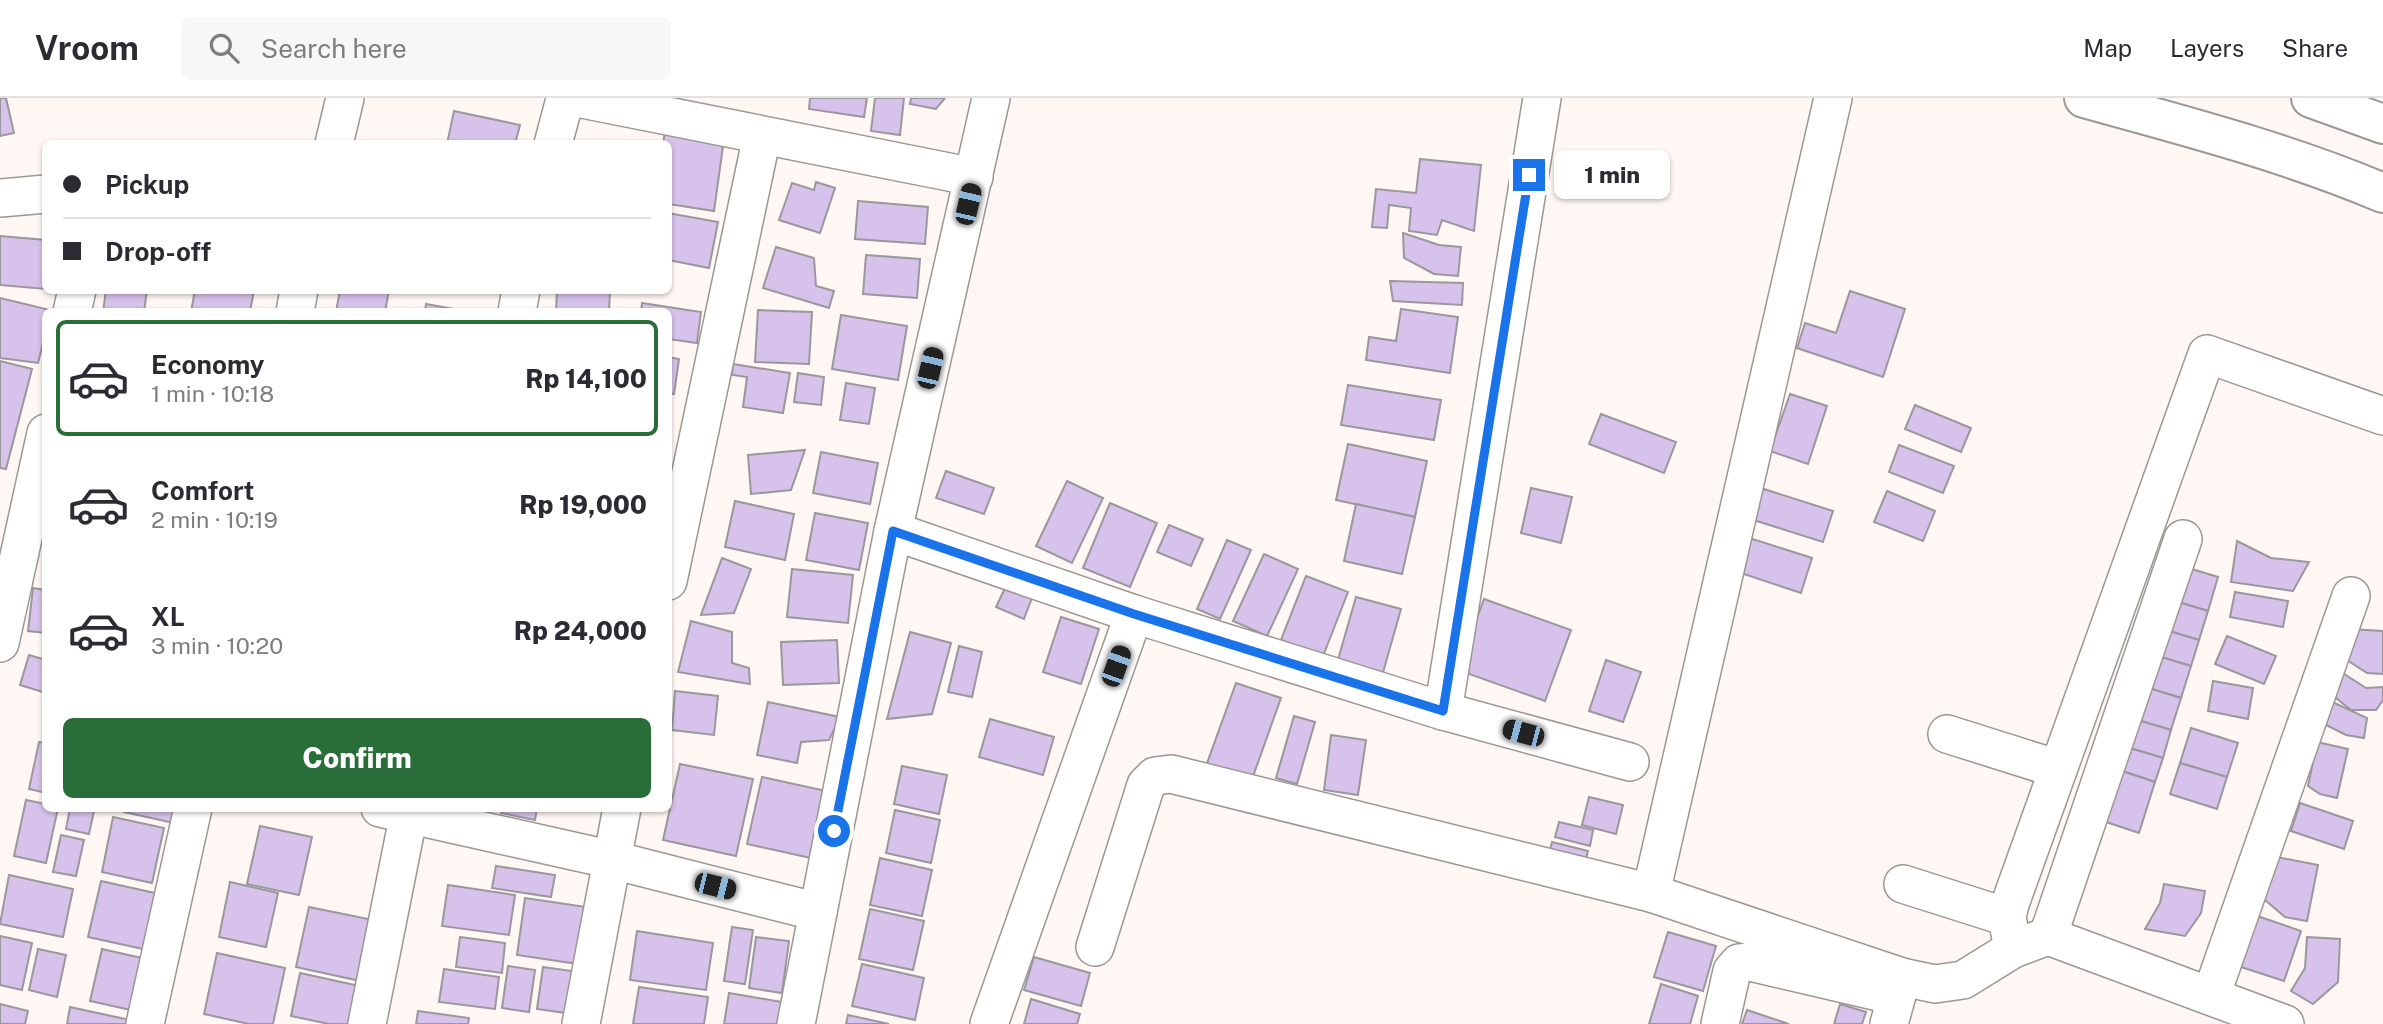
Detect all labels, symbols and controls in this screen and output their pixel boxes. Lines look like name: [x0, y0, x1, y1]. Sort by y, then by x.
search box: [181, 17, 671, 80]
text: Vroom: [35, 29, 139, 67]
icon: search: [205, 29, 243, 67]
text: Search here: [261, 33, 407, 64]
text: Map: [2083, 34, 2132, 62]
text: Layers: [2170, 34, 2244, 62]
text: Share: [2282, 34, 2348, 62]
callout: 1 min: [1554, 150, 1669, 200]
route end: [1513, 159, 1545, 191]
text: 1 min: [1584, 161, 1640, 188]
text: Pickup: [105, 169, 189, 200]
car: [954, 181, 983, 227]
text: Drop-off: [105, 236, 211, 267]
car: [916, 345, 945, 391]
icon: car: [67, 347, 130, 410]
text: Economy: [151, 349, 264, 380]
text: Rp 14,100: [525, 363, 647, 394]
text: 1 min · 10:18: [151, 380, 274, 407]
icon: car: [67, 473, 130, 536]
text: Comfort: [151, 475, 254, 506]
text: Rp 19,000: [519, 489, 647, 520]
text: 2 min · 10:19: [151, 506, 278, 533]
icon: car: [67, 599, 130, 662]
text: XL: [151, 601, 185, 632]
text: Rp 24,000: [514, 615, 647, 646]
text: 3 min · 10:20: [151, 632, 283, 659]
car: [1099, 643, 1134, 689]
car: [1500, 717, 1547, 749]
button: Confirm: [63, 718, 651, 798]
route start: [818, 815, 850, 847]
car: [693, 871, 738, 901]

